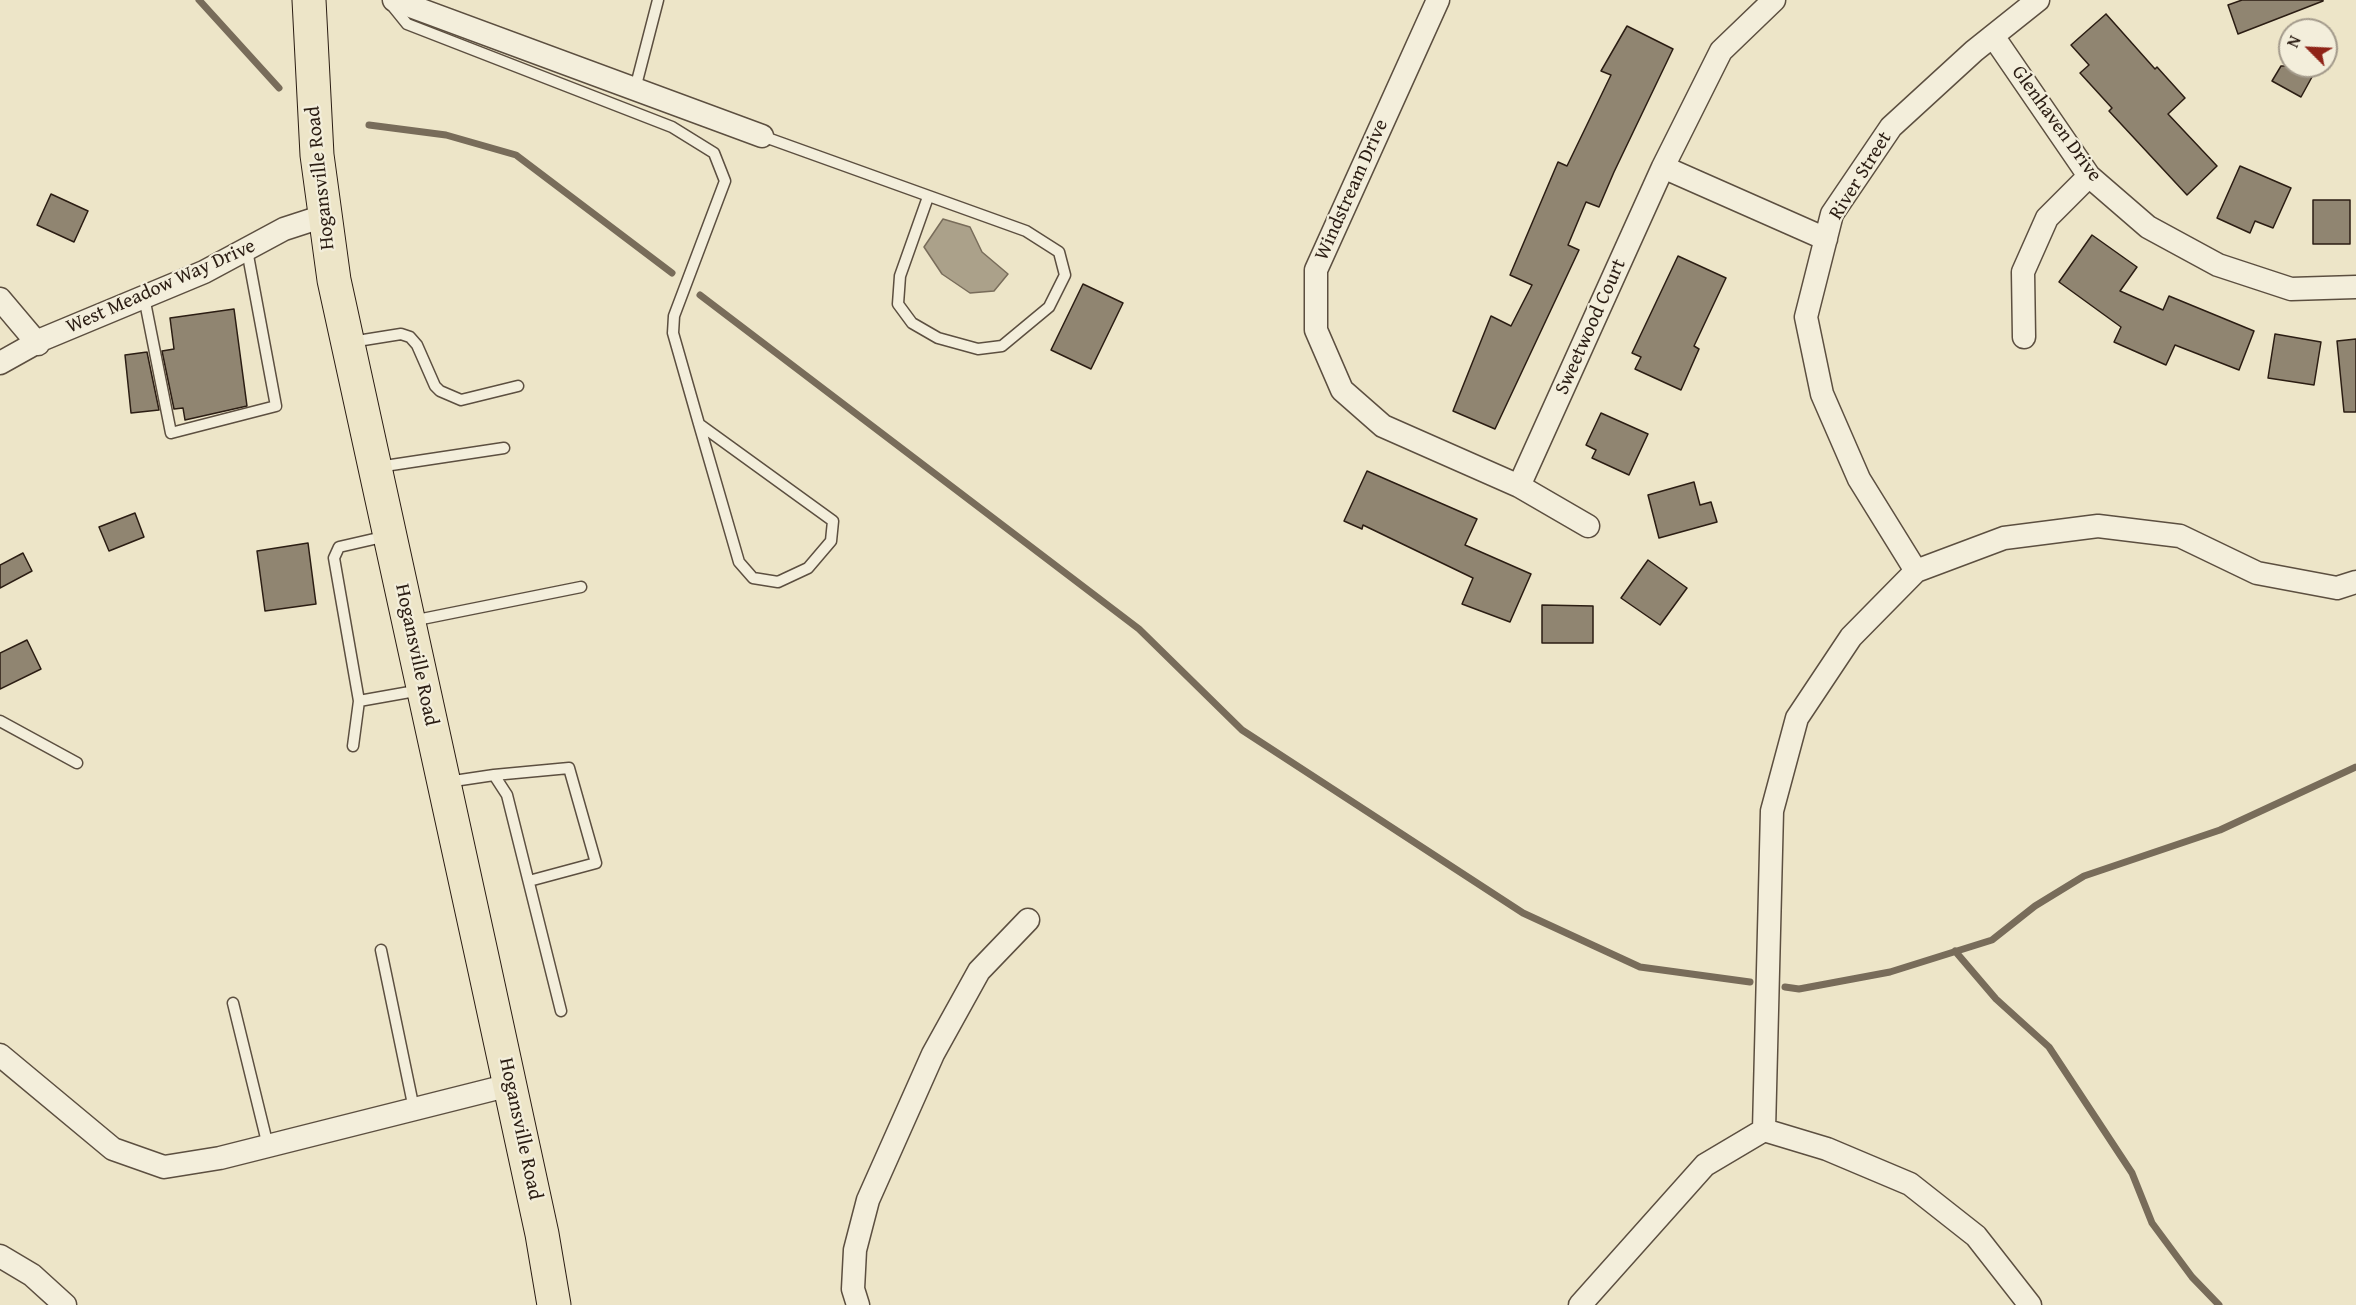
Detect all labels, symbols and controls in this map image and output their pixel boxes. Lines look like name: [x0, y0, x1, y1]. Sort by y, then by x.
north arrow: [2278, 18, 2338, 78]
text: N: [2280, 32, 2307, 51]
street label: Glenhaven Drive: [2006, 61, 2106, 187]
street label: Hogansville Road: [302, 105, 340, 251]
street label: Windstream Drive: [1310, 116, 1394, 264]
street label: River Street: [1825, 128, 1897, 224]
street label: West Meadow Way Drive: [63, 234, 259, 340]
street label: Sweetwood Court: [1550, 255, 1632, 399]
street label: Hogansville Road: [389, 582, 443, 728]
street label: Hogansville Road: [493, 1056, 547, 1202]

